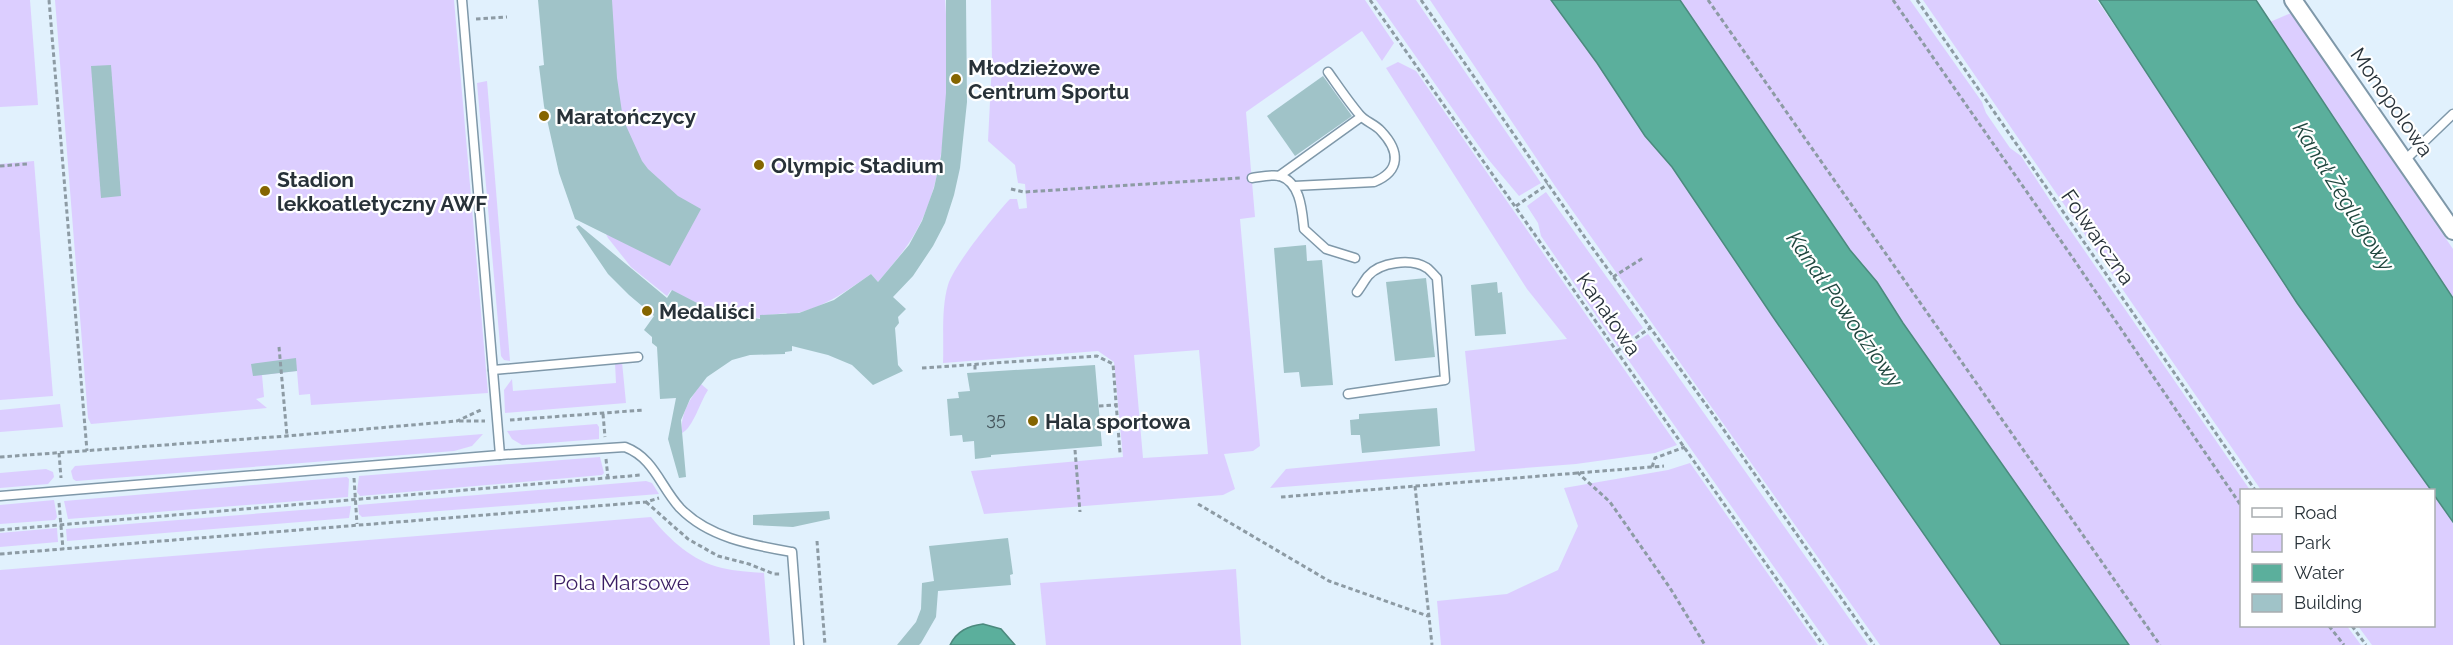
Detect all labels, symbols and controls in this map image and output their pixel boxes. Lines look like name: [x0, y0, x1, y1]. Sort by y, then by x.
street label: Monopolowa: [2345, 43, 2439, 161]
place label: Młodzieżowe Centrum Sportu: [968, 55, 1129, 104]
marker: Młodzieżowe Centrum Sportu: [949, 72, 963, 86]
place label: Maratończycy: [556, 104, 696, 129]
marker: Maratończycy: [537, 109, 551, 123]
water label: Kanał Żeglugowy: [2288, 117, 2401, 277]
place label: Olympic Stadium: [771, 153, 944, 178]
marker: Olympic Stadium: [752, 158, 766, 172]
place label: Stadion lekkoatletyczny AWF: [277, 167, 487, 216]
marker: Stadion lekkoatletyczny AWF: [258, 184, 272, 198]
street label: Folwarczna: [2056, 185, 2140, 289]
water label: Kanał Powodziowy: [1781, 226, 1909, 393]
street label: Kanałowa: [1571, 268, 1647, 360]
place label: Medaliści: [659, 299, 755, 324]
marker: Medaliści: [640, 304, 654, 318]
house number: 35: [986, 408, 1006, 429]
place label: Hala sportowa: [1045, 409, 1191, 434]
marker: Hala sportowa: [1026, 414, 1040, 428]
legend: [2240, 489, 2435, 627]
text: Road: [2294, 502, 2337, 523]
text: Park: [2294, 532, 2331, 553]
text: Water: [2294, 562, 2345, 583]
park label: Pola Marsowe: [553, 570, 689, 595]
text: Building: [2294, 592, 2362, 613]

